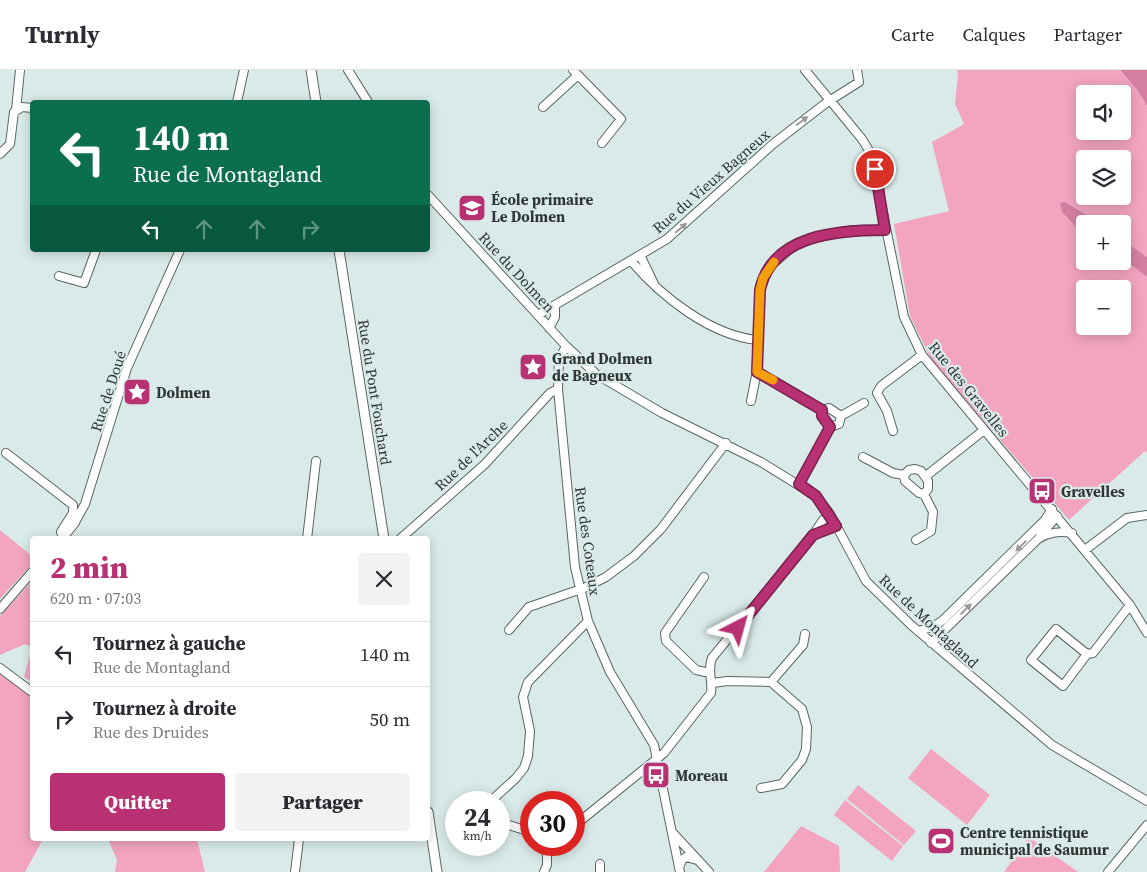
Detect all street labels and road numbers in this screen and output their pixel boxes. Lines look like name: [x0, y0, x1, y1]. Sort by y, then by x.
street label: Rue du Vieux Bagneux: [648, 124, 774, 238]
street label: Rue du Dolmen: [474, 227, 560, 317]
street label: Rue du Pont Fouchard: [353, 318, 397, 467]
street label: Rue des Gravelles: [924, 337, 1014, 441]
street label: Rue de Doué: [85, 347, 131, 434]
street label: Rue de l'Arche: [430, 414, 513, 495]
street label: Rue des Coteaux: [570, 485, 606, 597]
street label: Rue de Montagland: [875, 569, 984, 673]

